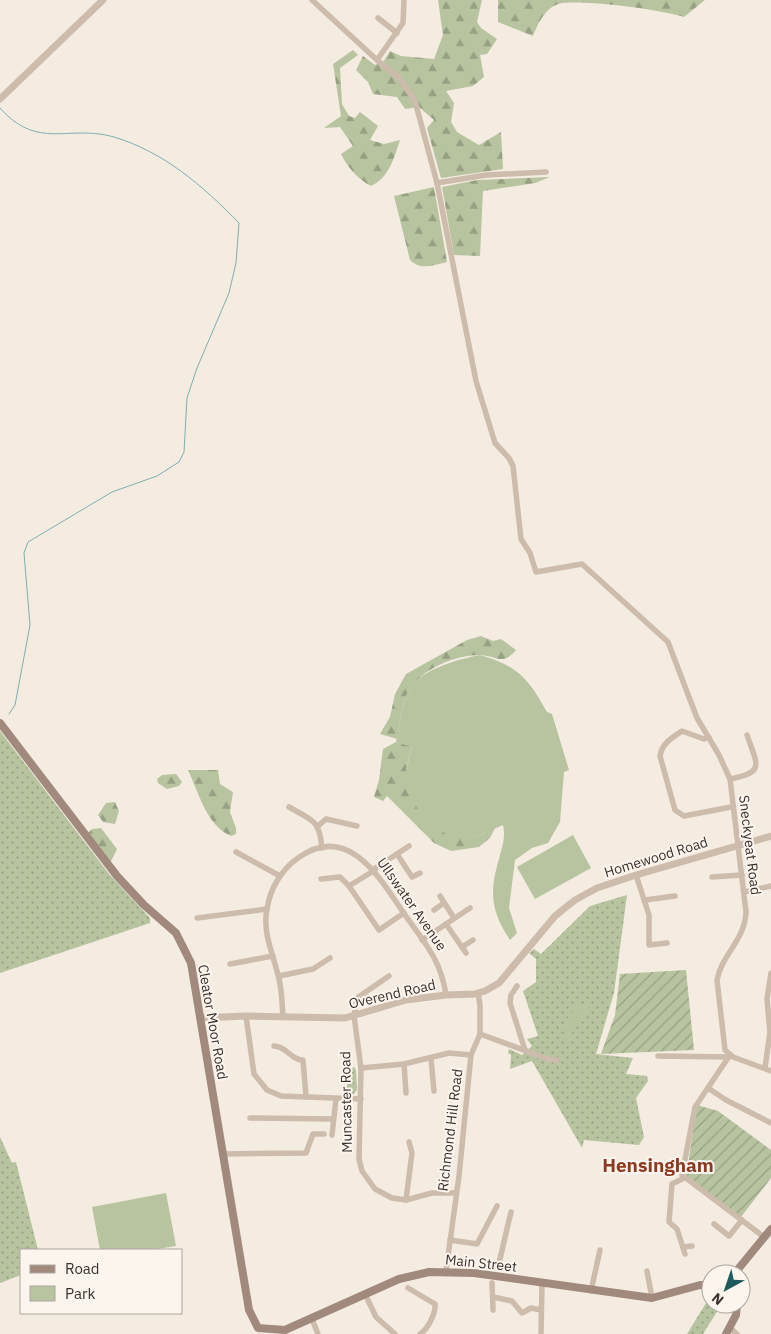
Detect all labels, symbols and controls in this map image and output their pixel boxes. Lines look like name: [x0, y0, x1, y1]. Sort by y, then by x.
street label: Sneckyeat Road: [735, 794, 765, 896]
street label: Homewood Road: [602, 833, 710, 881]
street label: Ullswater Avenue: [373, 854, 451, 954]
street label: Cleator Moor Road: [194, 963, 232, 1081]
street label: Overend Road: [347, 975, 437, 1013]
street label: Muncaster Road: [336, 1051, 356, 1153]
street label: Richmond Hill Road: [434, 1068, 466, 1192]
district label: Hensingham: [602, 1153, 714, 1177]
legend: [20, 1249, 182, 1314]
street label: Main Street: [444, 1250, 518, 1276]
text: Road: [65, 1259, 100, 1278]
north arrow: [701, 1264, 751, 1314]
text: Park: [65, 1284, 95, 1303]
text: N: [708, 1289, 727, 1309]

